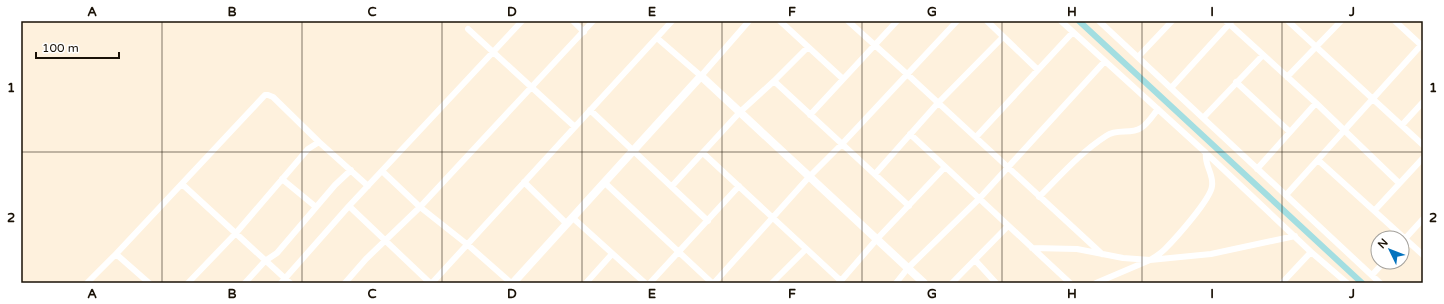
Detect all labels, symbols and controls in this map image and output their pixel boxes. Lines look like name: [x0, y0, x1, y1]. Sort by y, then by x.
text: A: [87, 4, 97, 20]
text: B: [227, 4, 237, 20]
text: C: [367, 4, 377, 20]
text: D: [507, 4, 517, 20]
text: E: [648, 4, 656, 20]
text: F: [788, 4, 796, 20]
text: G: [927, 4, 937, 20]
text: H: [1067, 4, 1077, 20]
text: I: [1210, 4, 1214, 20]
text: J: [1348, 4, 1355, 20]
scale bar: [36, 34, 119, 60]
text: 100 m: [42, 41, 79, 55]
text: 1: [7, 80, 15, 96]
text: 1: [1429, 80, 1437, 96]
text: 2: [7, 210, 15, 226]
text: 2: [1429, 210, 1437, 226]
north arrow: [1370, 230, 1410, 270]
text: N: [1375, 236, 1391, 251]
text: A: [87, 286, 97, 302]
text: B: [227, 286, 237, 302]
text: C: [367, 286, 377, 302]
text: D: [507, 286, 517, 302]
text: E: [648, 286, 656, 302]
text: F: [788, 286, 796, 302]
text: G: [927, 286, 937, 302]
text: H: [1067, 286, 1077, 302]
text: I: [1210, 286, 1214, 302]
text: J: [1348, 286, 1355, 302]

